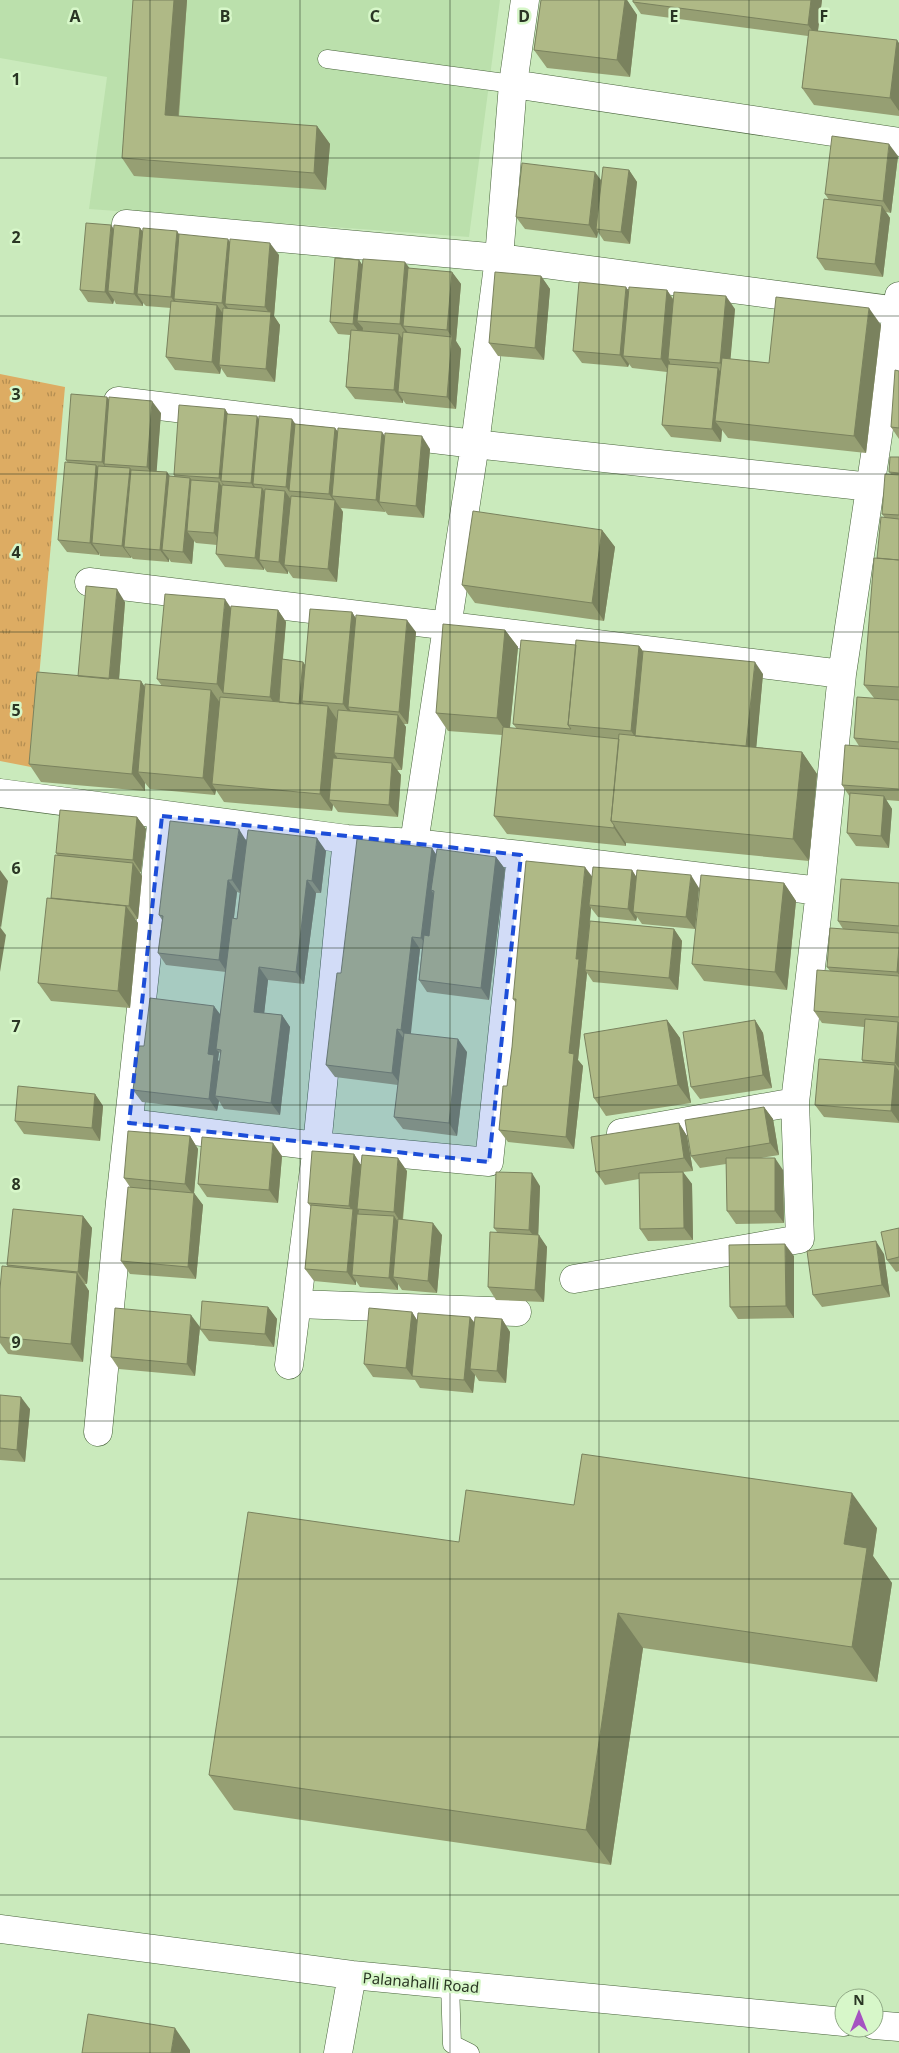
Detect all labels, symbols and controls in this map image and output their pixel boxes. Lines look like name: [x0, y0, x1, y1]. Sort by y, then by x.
text: A: [69, 5, 81, 27]
text: B: [220, 5, 230, 27]
text: C: [370, 5, 380, 27]
text: D: [518, 5, 530, 27]
text: E: [670, 5, 679, 27]
text: F: [820, 5, 828, 27]
text: 1: [11, 68, 21, 90]
text: 2: [11, 226, 21, 248]
text: 3: [11, 383, 21, 405]
text: 4: [11, 541, 21, 563]
text: 5: [11, 699, 21, 721]
text: 6: [11, 857, 21, 879]
text: 7: [11, 1015, 21, 1037]
text: 8: [11, 1173, 21, 1195]
text: 9: [11, 1331, 21, 1353]
street label: Palanahalli Road: [362, 1967, 480, 1997]
north arrow: [834, 1988, 884, 2038]
text: N: [853, 1990, 865, 2009]

